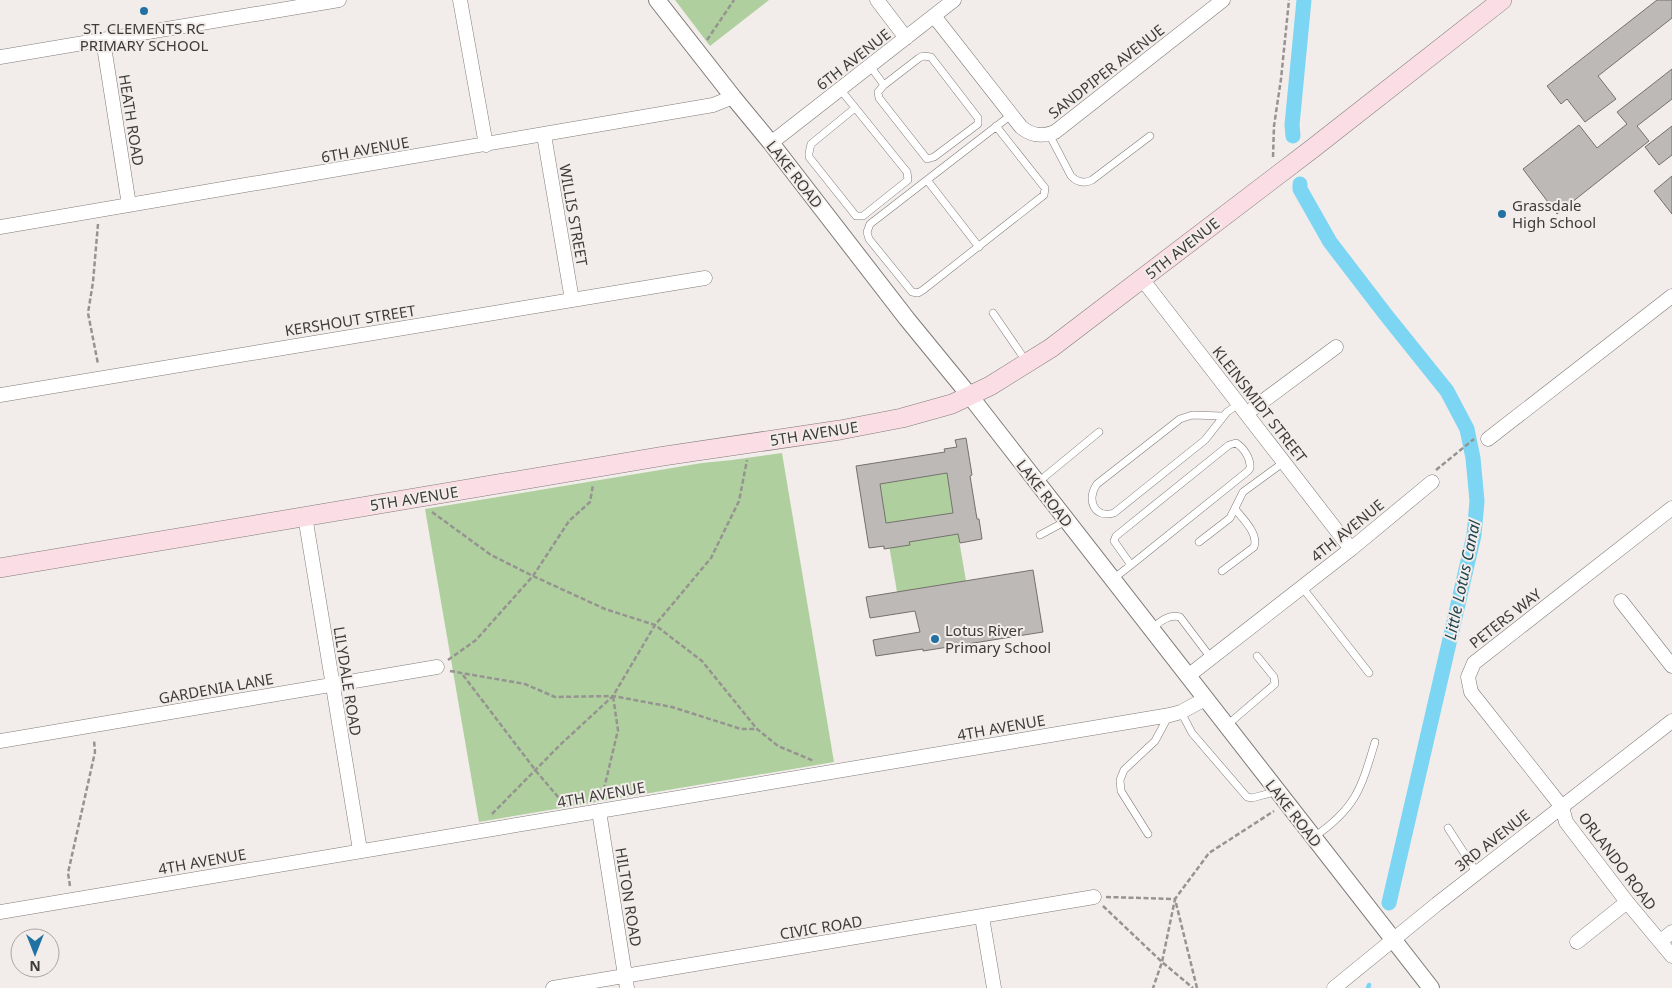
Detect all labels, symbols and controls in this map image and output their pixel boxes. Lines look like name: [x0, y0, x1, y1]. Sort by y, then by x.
marker: ST. CLEMENTS RC PRIMARY SCHOOL: [138, 5, 150, 17]
place label: ST. CLEMENTS RC PRIMARY SCHOOL: [80, 18, 208, 55]
street label: SANDPIPER AVENUE: [1044, 19, 1168, 123]
street label: 6TH AVENUE: [812, 24, 894, 94]
street label: HEATH ROAD: [115, 73, 149, 167]
street label: 6TH AVENUE: [319, 131, 411, 167]
street label: LAKE ROAD: [762, 136, 828, 212]
street label: WILLIS STREET: [555, 163, 593, 268]
place label: Grassdale High School: [1512, 195, 1596, 232]
marker: Grassdale High School: [1496, 208, 1508, 220]
street label: 5TH AVENUE: [1141, 213, 1223, 283]
street label: KERSHOUT STREET: [283, 300, 417, 340]
street label: KLEINSMIDT STREET: [1208, 342, 1312, 467]
street label: 5TH AVENUE: [768, 416, 860, 450]
street label: LAKE ROAD: [1012, 455, 1078, 531]
street label: 5TH AVENUE: [368, 481, 460, 515]
street label: 4TH AVENUE: [1306, 494, 1388, 566]
water label: Little Lotus Canal: [1439, 517, 1486, 642]
street label: PETERS WAY: [1465, 583, 1545, 652]
place label: Lotus River Primary School: [945, 620, 1051, 657]
street label: LILYDALE ROAD: [329, 625, 367, 737]
marker: Lotus River Primary School: [929, 633, 941, 645]
street label: GARDENIA LANE: [157, 668, 275, 708]
street label: 4TH AVENUE: [955, 709, 1047, 745]
street label: LAKE ROAD: [1261, 775, 1327, 851]
street label: 4TH AVENUE: [555, 776, 647, 812]
street label: 3RD AVENUE: [1450, 804, 1534, 876]
street label: ORLANDO ROAD: [1575, 808, 1661, 914]
street label: 4TH AVENUE: [156, 843, 248, 879]
street label: HILTON ROAD: [611, 846, 647, 948]
street label: CIVIC ROAD: [778, 911, 864, 943]
north arrow: [10, 928, 60, 978]
text: N: [29, 957, 41, 976]

